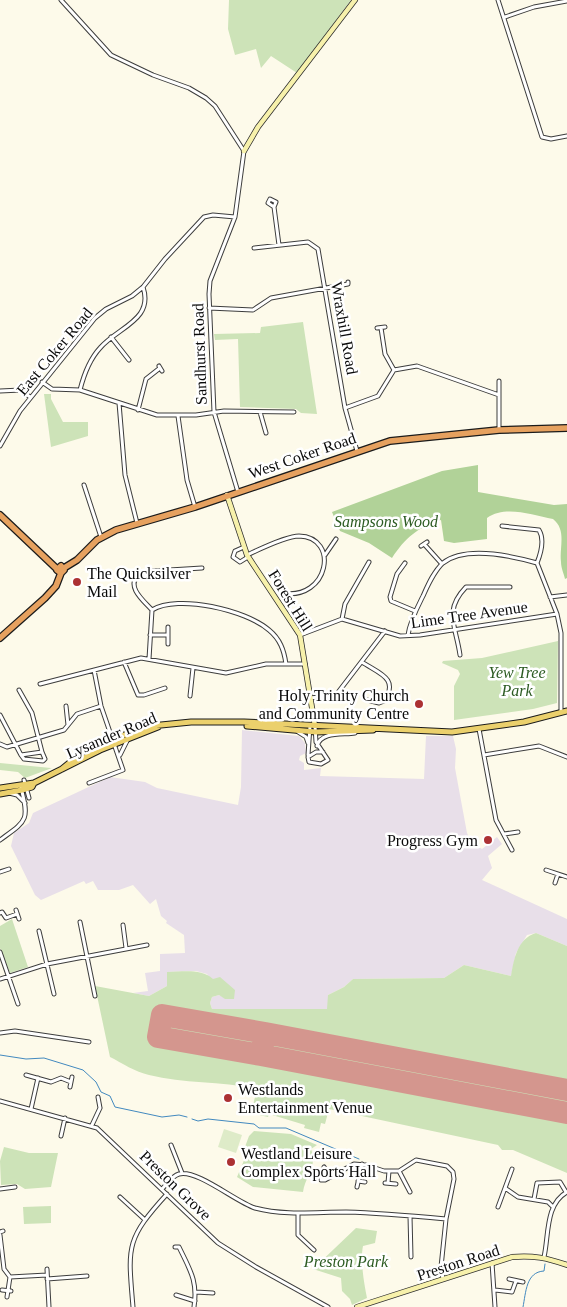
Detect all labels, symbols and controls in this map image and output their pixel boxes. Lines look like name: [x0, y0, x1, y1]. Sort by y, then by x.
street label: Wraxhill Road: [328, 280, 361, 376]
street label: Sandhurst Road: [189, 303, 210, 405]
street label: East Coker Road: [13, 304, 96, 398]
street label: West Coker Road: [246, 429, 358, 482]
park label: Sampsons Wood: [334, 513, 439, 531]
place label: The Quicksilver Mail: [87, 565, 191, 600]
street label: Forest Hill: [265, 567, 316, 634]
marker: The Quicksilver Mail: [71, 576, 83, 588]
street label: Lime Tree Avenue: [410, 598, 529, 631]
park label: Yew Tree Park: [488, 664, 546, 699]
place label: Holy Trinity Church and Community Centre: [259, 687, 409, 723]
marker: Holy Trinity Church and Community Centre: [413, 698, 425, 710]
street label: Lysander Road: [63, 709, 159, 763]
place label: Progress Gym: [387, 832, 479, 850]
marker: Progress Gym: [482, 834, 494, 846]
place label: Westlands Entertainment Venue: [238, 1081, 372, 1116]
marker: Westlands Entertainment Venue: [222, 1092, 234, 1104]
place label: Westland Leisure Complex Sports Hall: [241, 1145, 377, 1181]
street label: Preston Grove: [137, 1147, 215, 1223]
marker: Westland Leisure Complex Sports Hall: [225, 1156, 237, 1168]
street label: Preston Road: [415, 1241, 502, 1284]
park label: Preston Park: [303, 1253, 389, 1270]

